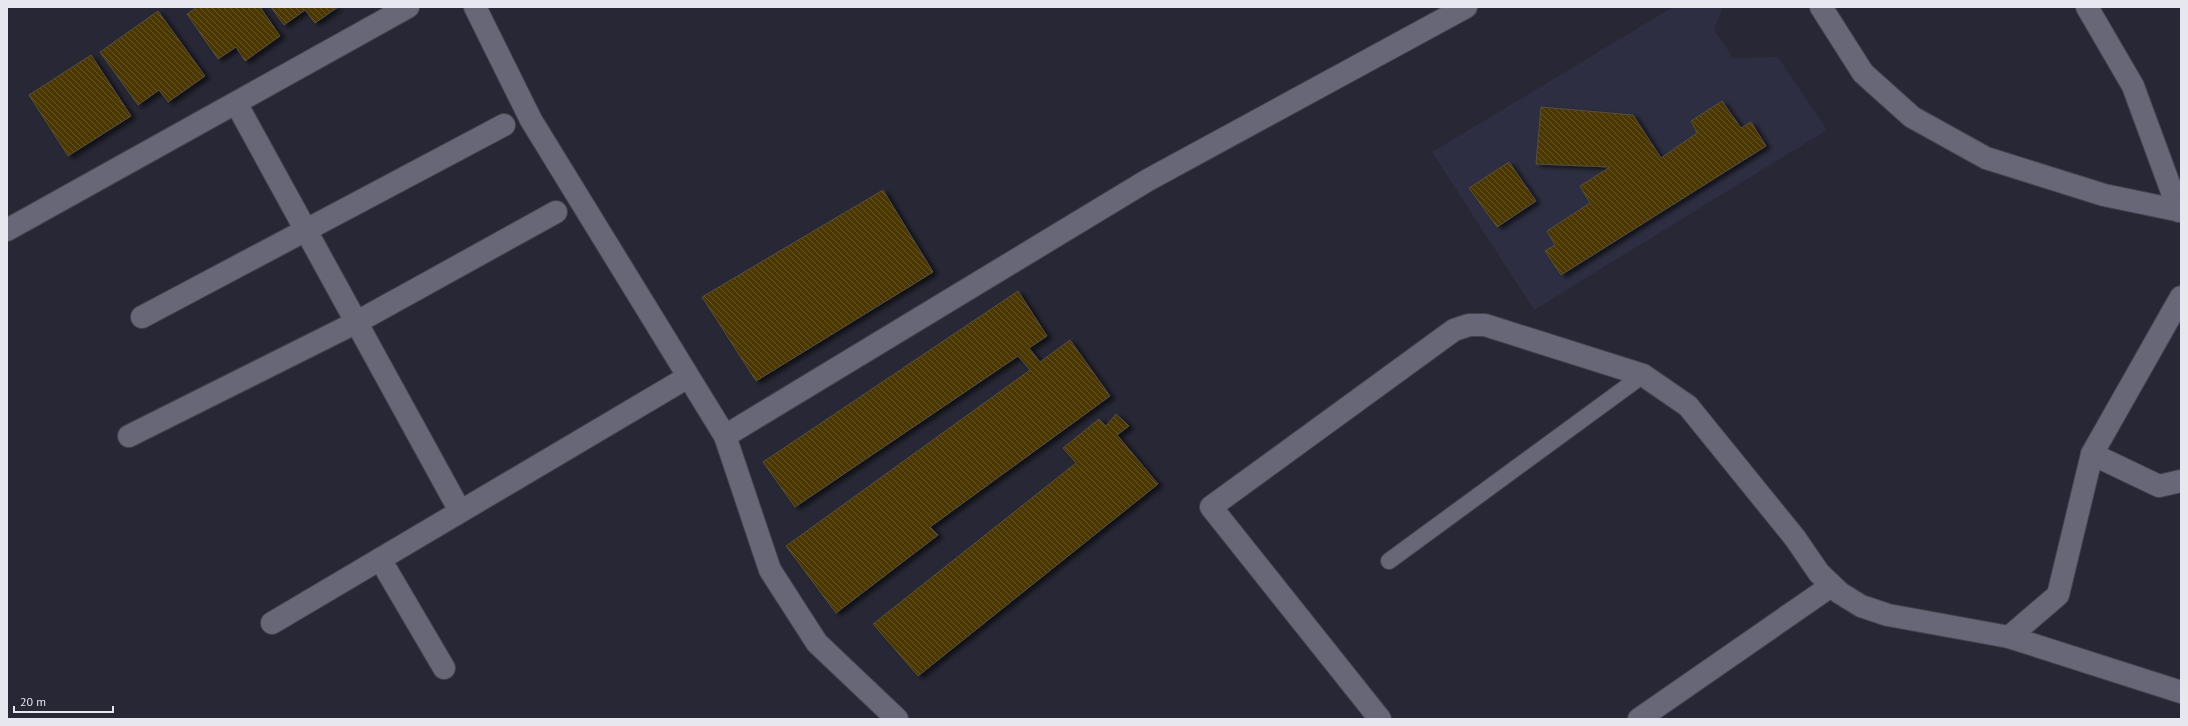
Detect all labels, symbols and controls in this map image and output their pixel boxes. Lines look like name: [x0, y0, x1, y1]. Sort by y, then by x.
scale bar: [14, 688, 113, 714]
text: 20 m: [20, 694, 46, 709]

